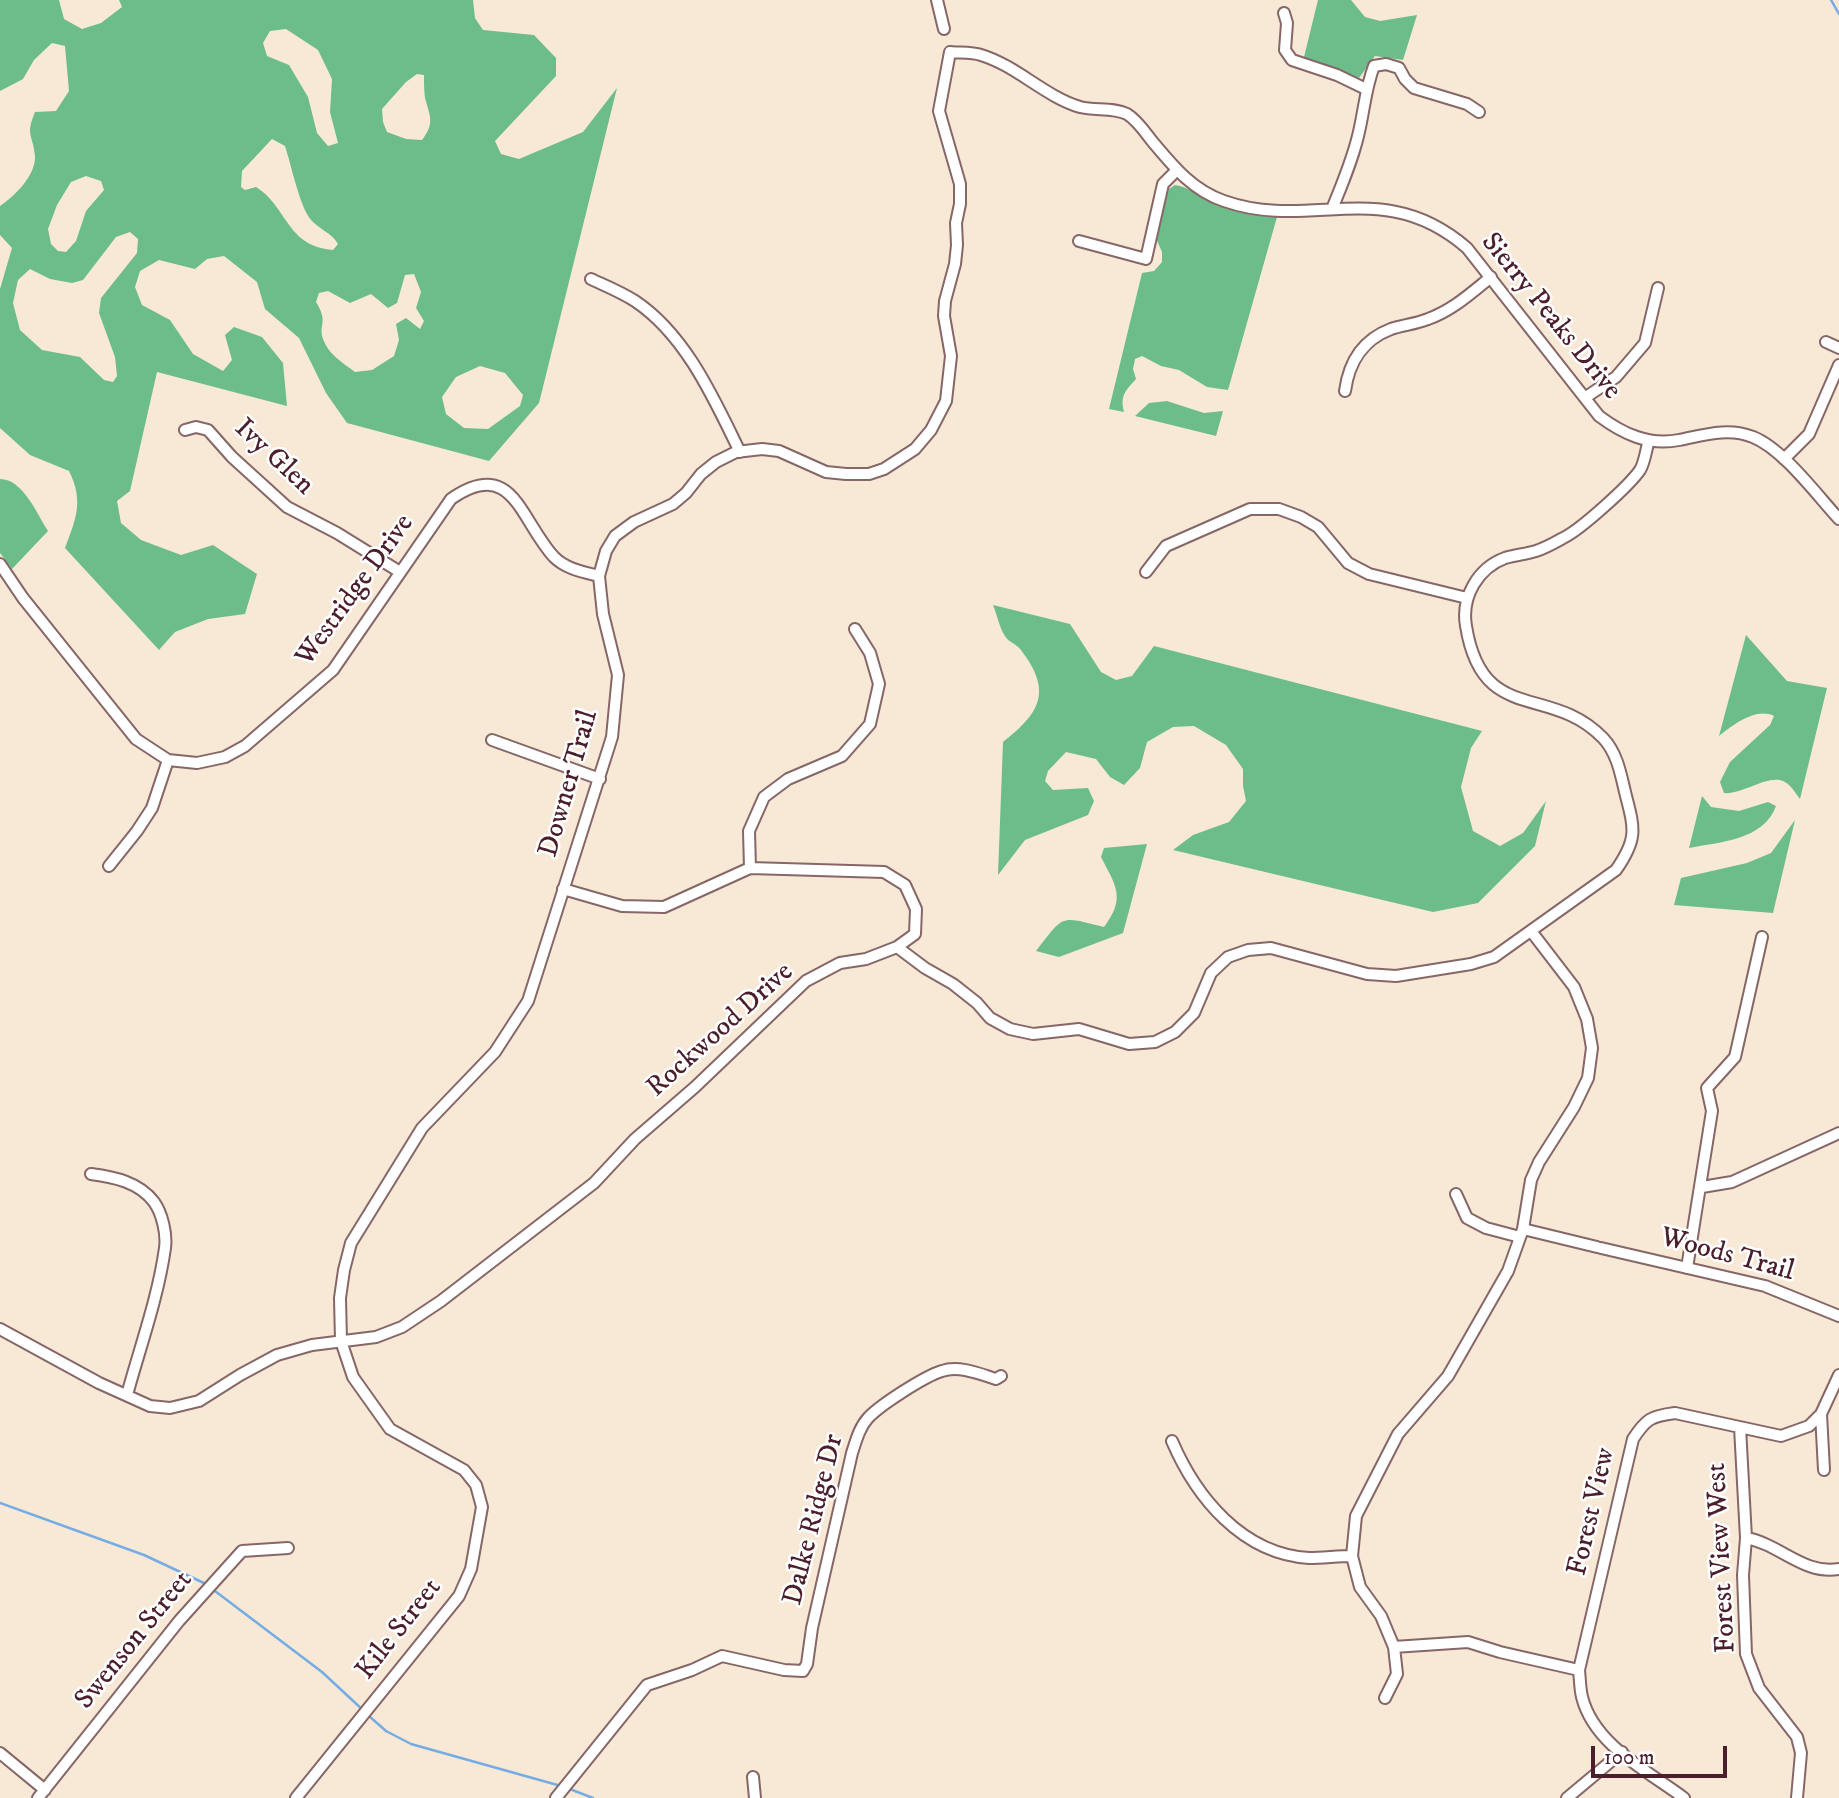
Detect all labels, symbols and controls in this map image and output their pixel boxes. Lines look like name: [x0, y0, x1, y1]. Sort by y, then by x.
street label: Sierry Peaks Drive: [1473, 227, 1627, 407]
street label: Ivy Glen: [226, 413, 320, 503]
street label: Westridge Drive: [290, 509, 422, 673]
street label: Downer Trail: [533, 707, 607, 861]
street label: Rockwood Drive: [641, 956, 801, 1106]
street label: Woods Trail: [1656, 1222, 1798, 1290]
street label: Dalke Ridge Dr: [778, 1431, 852, 1609]
street label: Forest View: [1562, 1445, 1624, 1579]
street label: Forest View West: [1701, 1462, 1745, 1654]
street label: Swenson Street: [69, 1565, 201, 1717]
street label: Kile Street: [350, 1573, 450, 1687]
scale bar: [1594, 1731, 1730, 1775]
text: 100 m: [1604, 1745, 1655, 1771]

